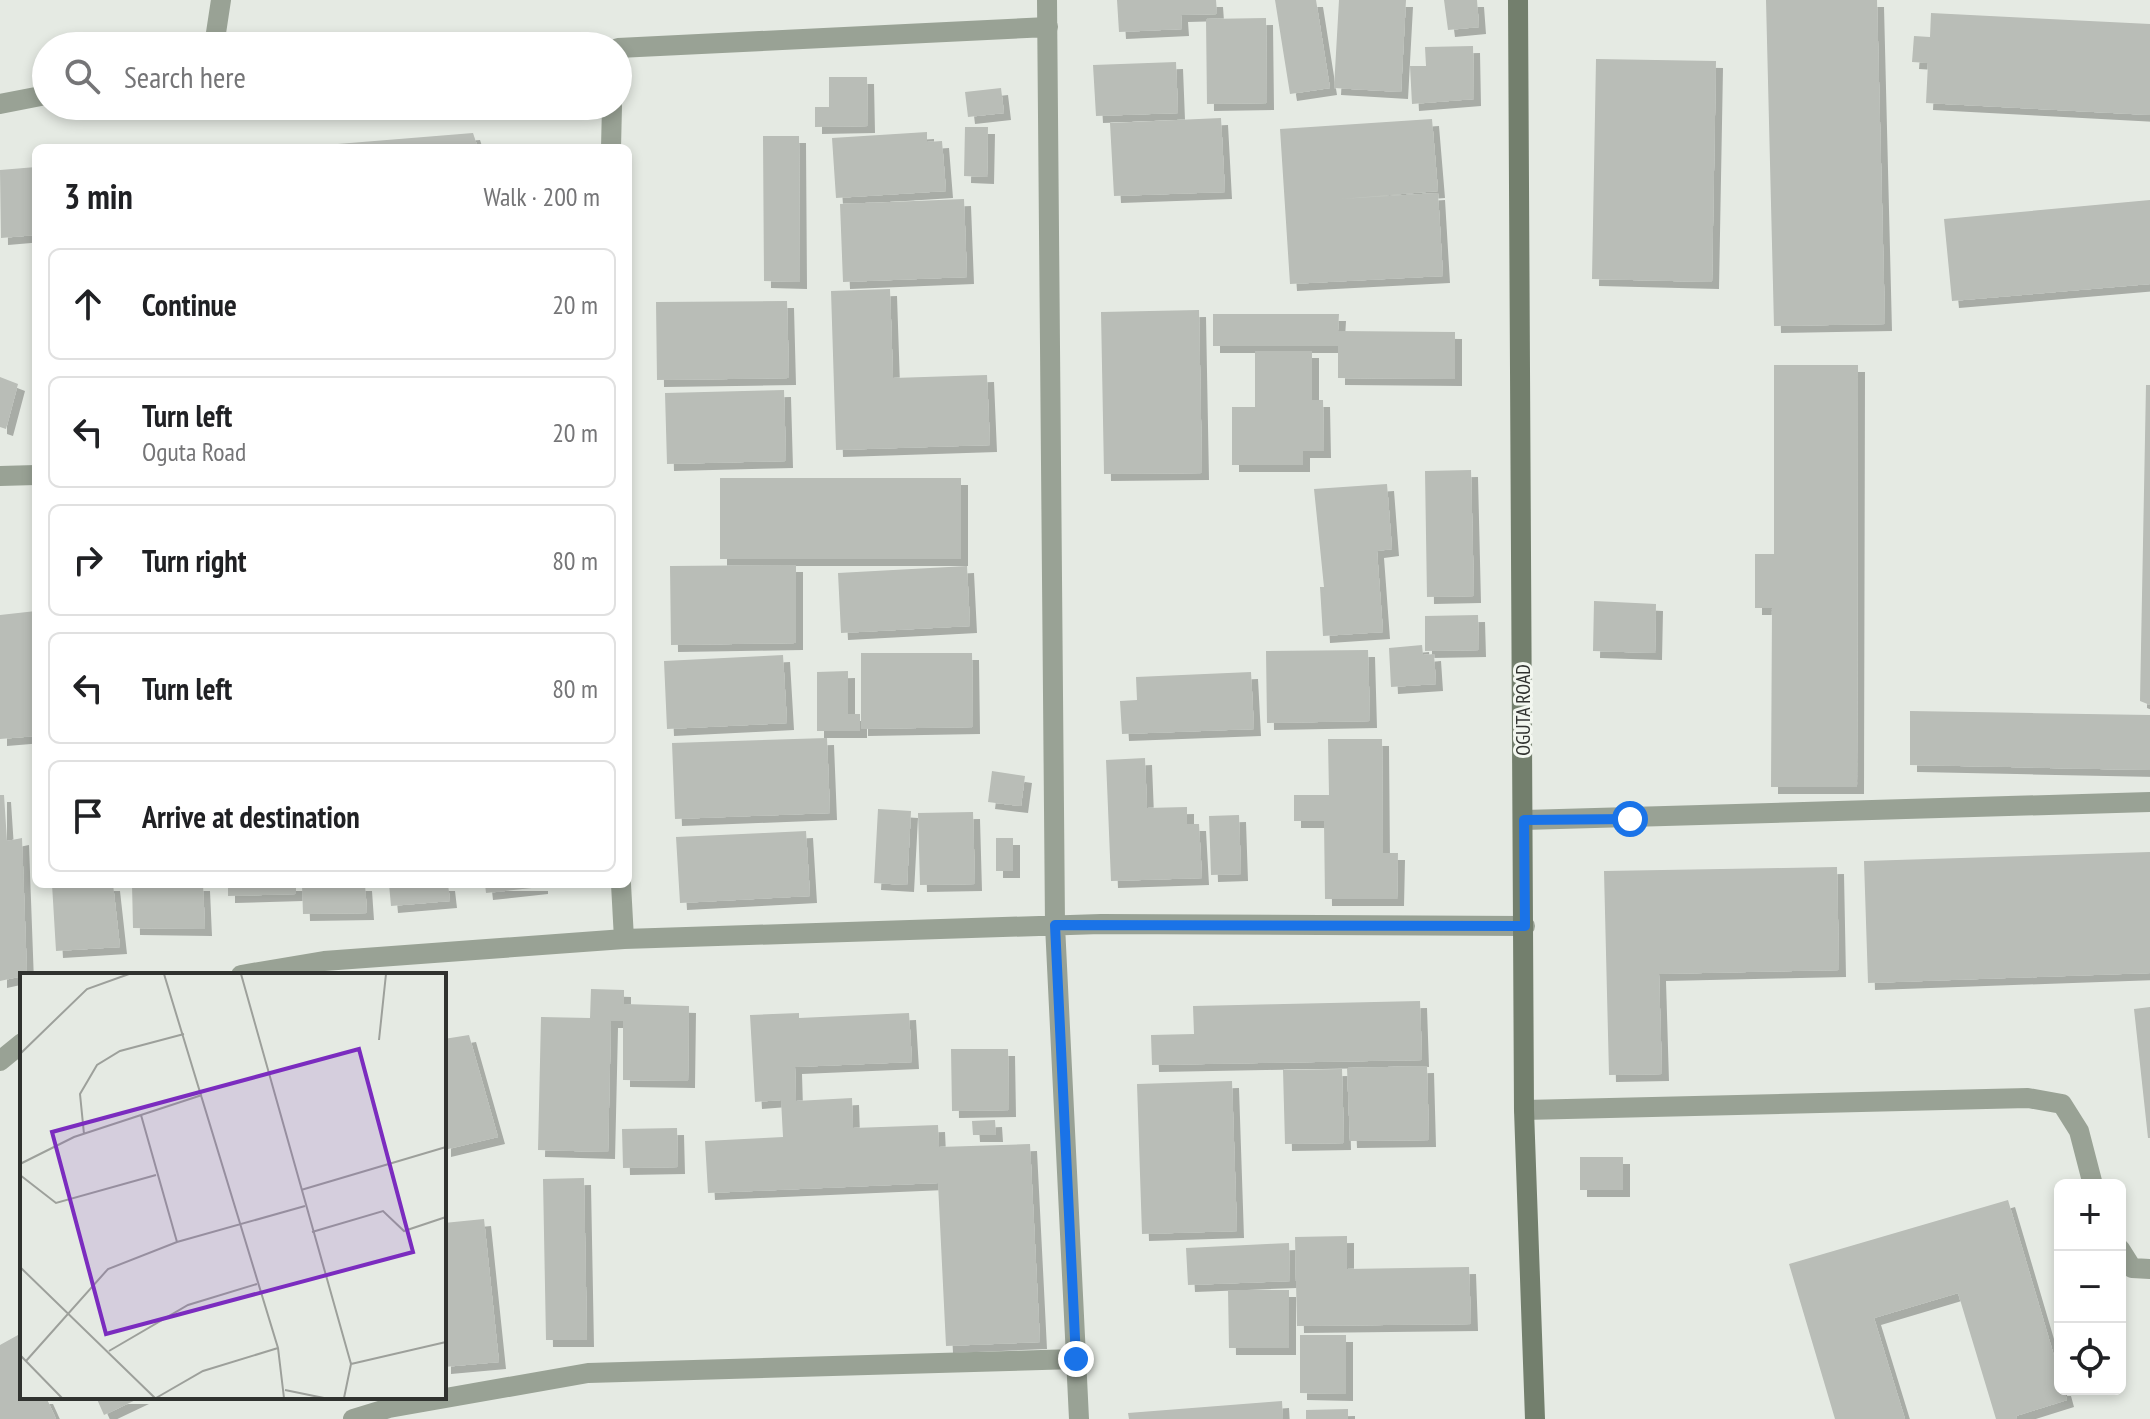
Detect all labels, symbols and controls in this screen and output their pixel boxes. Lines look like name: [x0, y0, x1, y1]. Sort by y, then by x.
search box: [32, 32, 632, 120]
icon: search: [60, 54, 104, 98]
text: Search here: [124, 57, 246, 96]
text: 3 min: [64, 174, 133, 218]
text: Walk · 200 m: [483, 180, 600, 213]
icon: ahead: [66, 282, 110, 326]
text: Continue: [142, 285, 237, 324]
text: 20 m: [552, 288, 598, 321]
text: Turn left: [142, 396, 232, 435]
icon: left: [66, 410, 110, 454]
text: 20 m: [552, 416, 598, 449]
text: Oguta Road: [142, 435, 246, 468]
icon: right: [66, 538, 110, 582]
text: Turn right: [142, 541, 246, 580]
text: 80 m: [552, 544, 598, 577]
street label: OGUTA ROAD: [1510, 664, 1536, 756]
icon: left: [66, 666, 110, 710]
text: Turn left: [142, 669, 232, 708]
text: 80 m: [552, 672, 598, 705]
icon: arrive: [66, 794, 110, 838]
text: Arrive at destination: [142, 797, 360, 836]
route start: [1612, 801, 1648, 837]
inset map: [20, 973, 446, 1399]
map controls: [2054, 1179, 2126, 1395]
button: +: [2054, 1179, 2126, 1251]
button: −: [2054, 1251, 2126, 1323]
button: locate: [2054, 1323, 2126, 1395]
route end: [1058, 1341, 1094, 1377]

